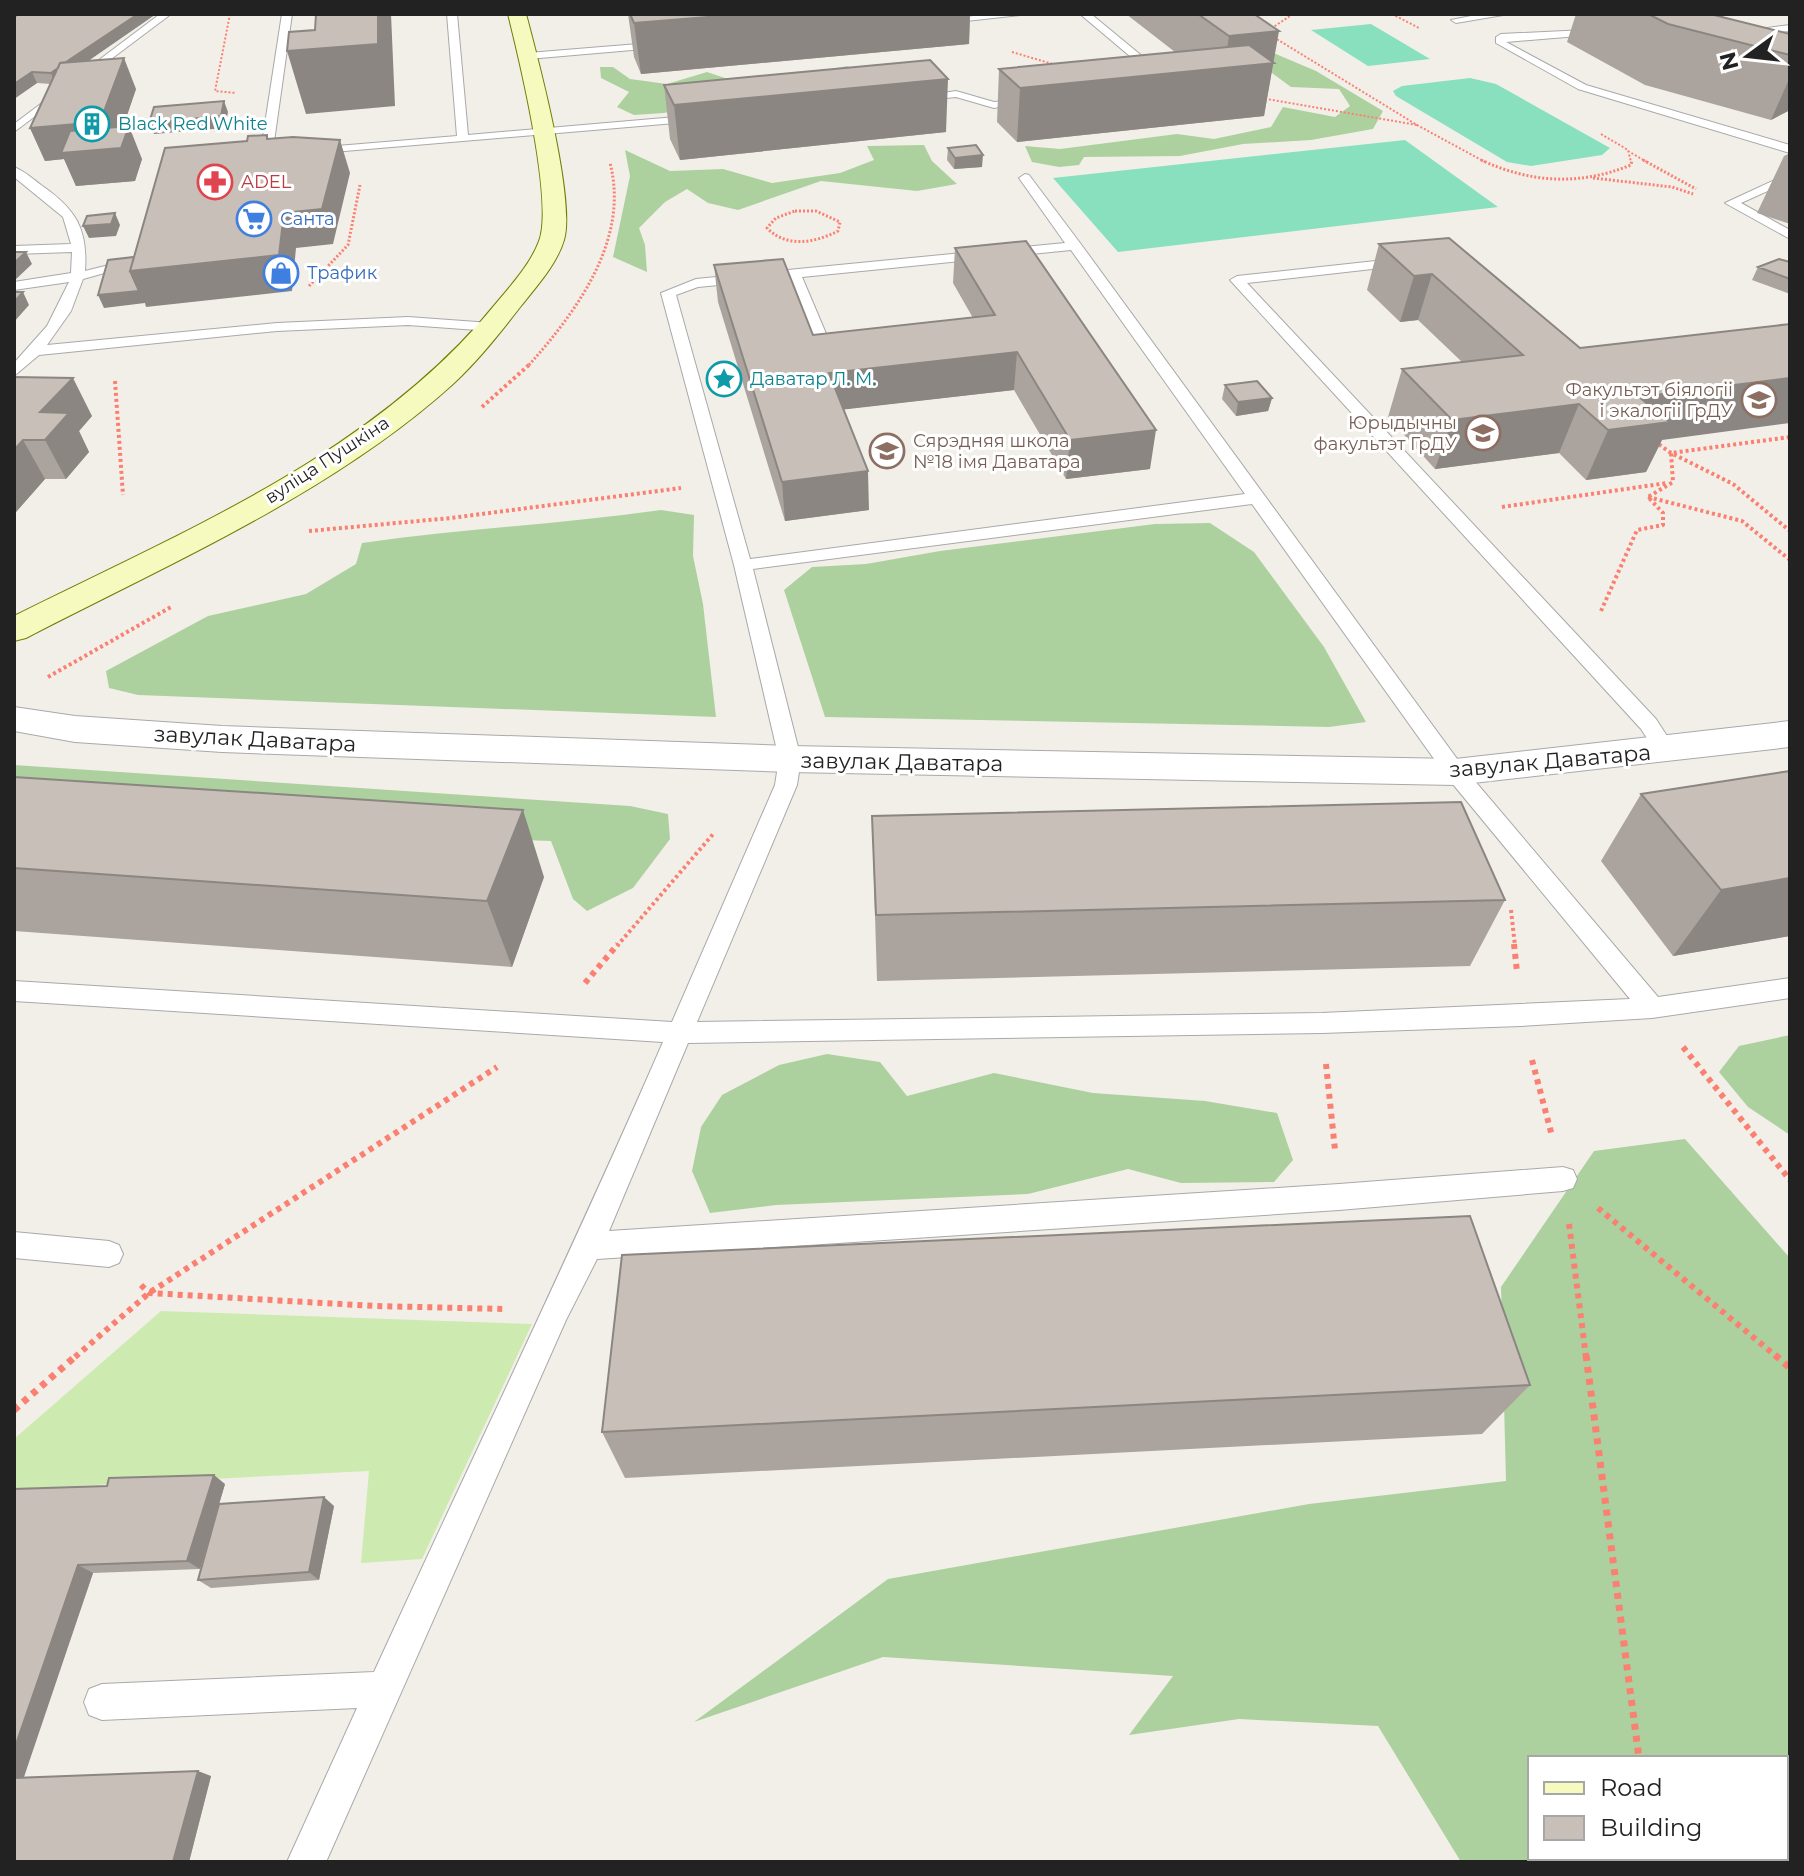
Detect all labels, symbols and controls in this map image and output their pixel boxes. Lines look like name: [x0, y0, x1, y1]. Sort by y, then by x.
north arrow: [1708, 16, 1788, 96]
text: N: [1714, 49, 1745, 73]
building icon: Black Red White: [73, 105, 111, 143]
place label: Black Red White: [118, 113, 268, 135]
pharmacy icon: ADEL: [196, 163, 234, 201]
place label: ADEL: [241, 171, 292, 193]
supermarket icon: Санта: [235, 200, 273, 238]
place label: Санта: [280, 208, 334, 230]
shop icon: Трафик: [262, 254, 300, 292]
place label: Трафик: [307, 262, 378, 284]
place icon: Даватар Л. М.: [705, 360, 743, 398]
place label: Даватар Л. М.: [750, 368, 876, 390]
place label: Факультэт біялогіі і экалогіі ГрДУ: [1565, 379, 1734, 422]
school or university icon: Факультэт біялогіі і экалогіі ГрДУ: [1740, 381, 1778, 419]
street label: вуліца Пушкіна: [261, 412, 393, 508]
place label: Юрыдычны факультэт ГрДУ: [1314, 412, 1458, 455]
school or university icon: Юрыдычны факультэт ГрДУ: [1464, 414, 1502, 452]
place label: Сярэдняя школа №18 імя Даватара: [913, 430, 1081, 473]
school or university icon: Сярэдняя школа №18 імя Даватара: [868, 432, 906, 470]
street label: завулак Даватара: [153, 720, 357, 758]
street label: завулак Даватара: [1448, 739, 1652, 783]
street label: завулак Даватара: [800, 747, 1004, 777]
legend: [1528, 1756, 1788, 1860]
text: Road: [1600, 1773, 1663, 1802]
text: Building: [1600, 1813, 1703, 1842]

